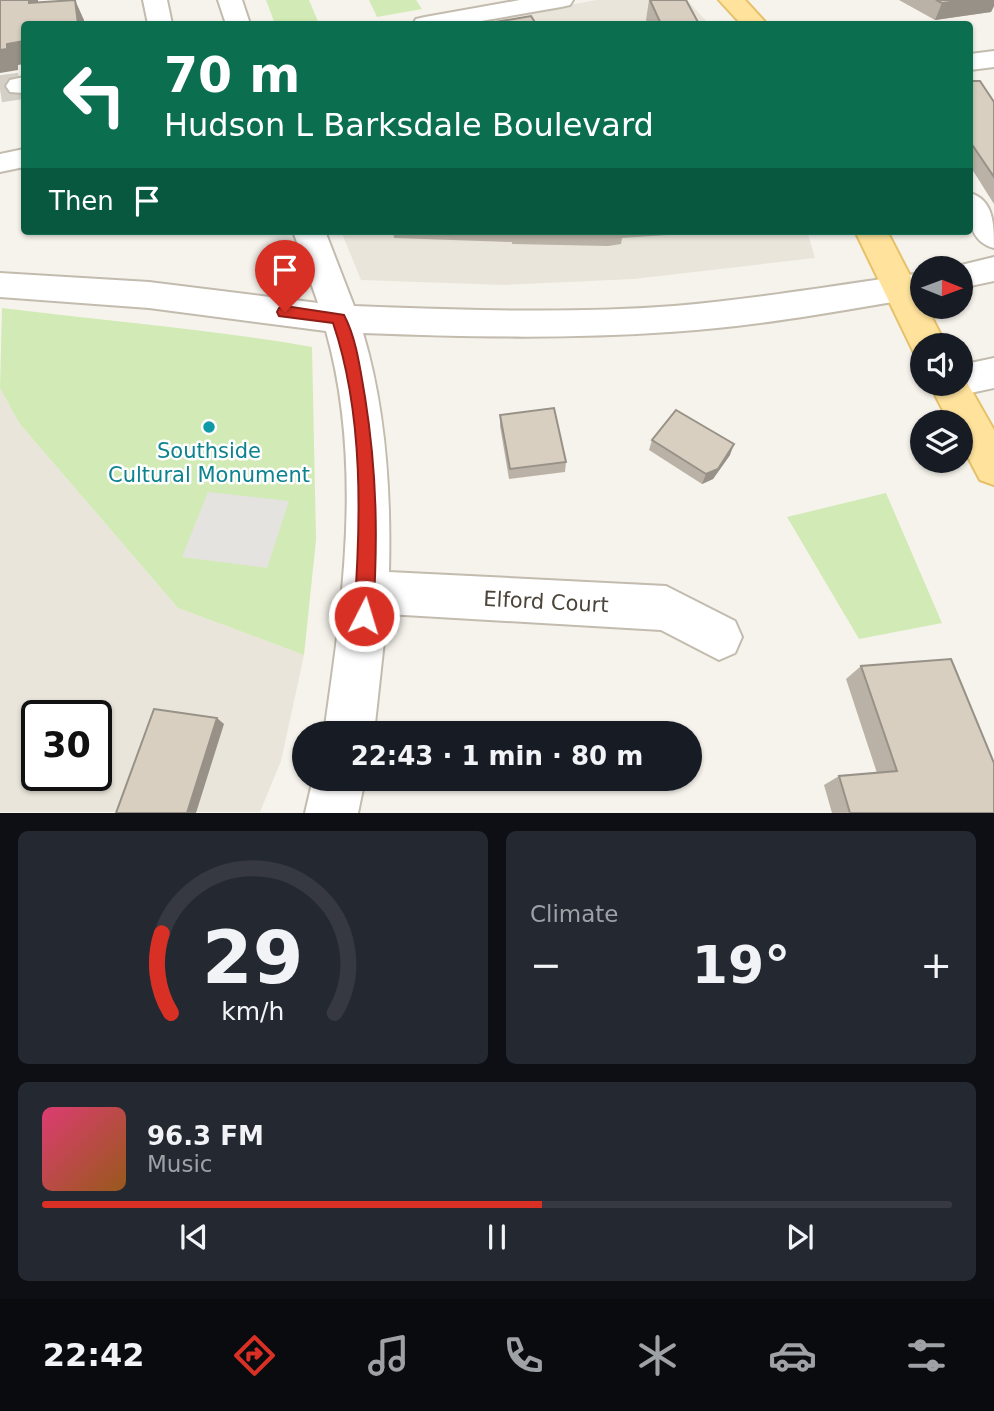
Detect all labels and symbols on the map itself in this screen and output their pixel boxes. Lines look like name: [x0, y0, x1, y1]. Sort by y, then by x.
pin: [255, 240, 315, 312]
north arrow: [910, 256, 973, 318]
marker: Southside Cultural Monument: [201, 419, 217, 435]
place label: Southside Cultural Monument: [108, 439, 310, 487]
position arrow: [327, 579, 401, 653]
street label: Elford Court: [483, 587, 609, 617]
speed limit sign: 30: [21, 700, 112, 791]

